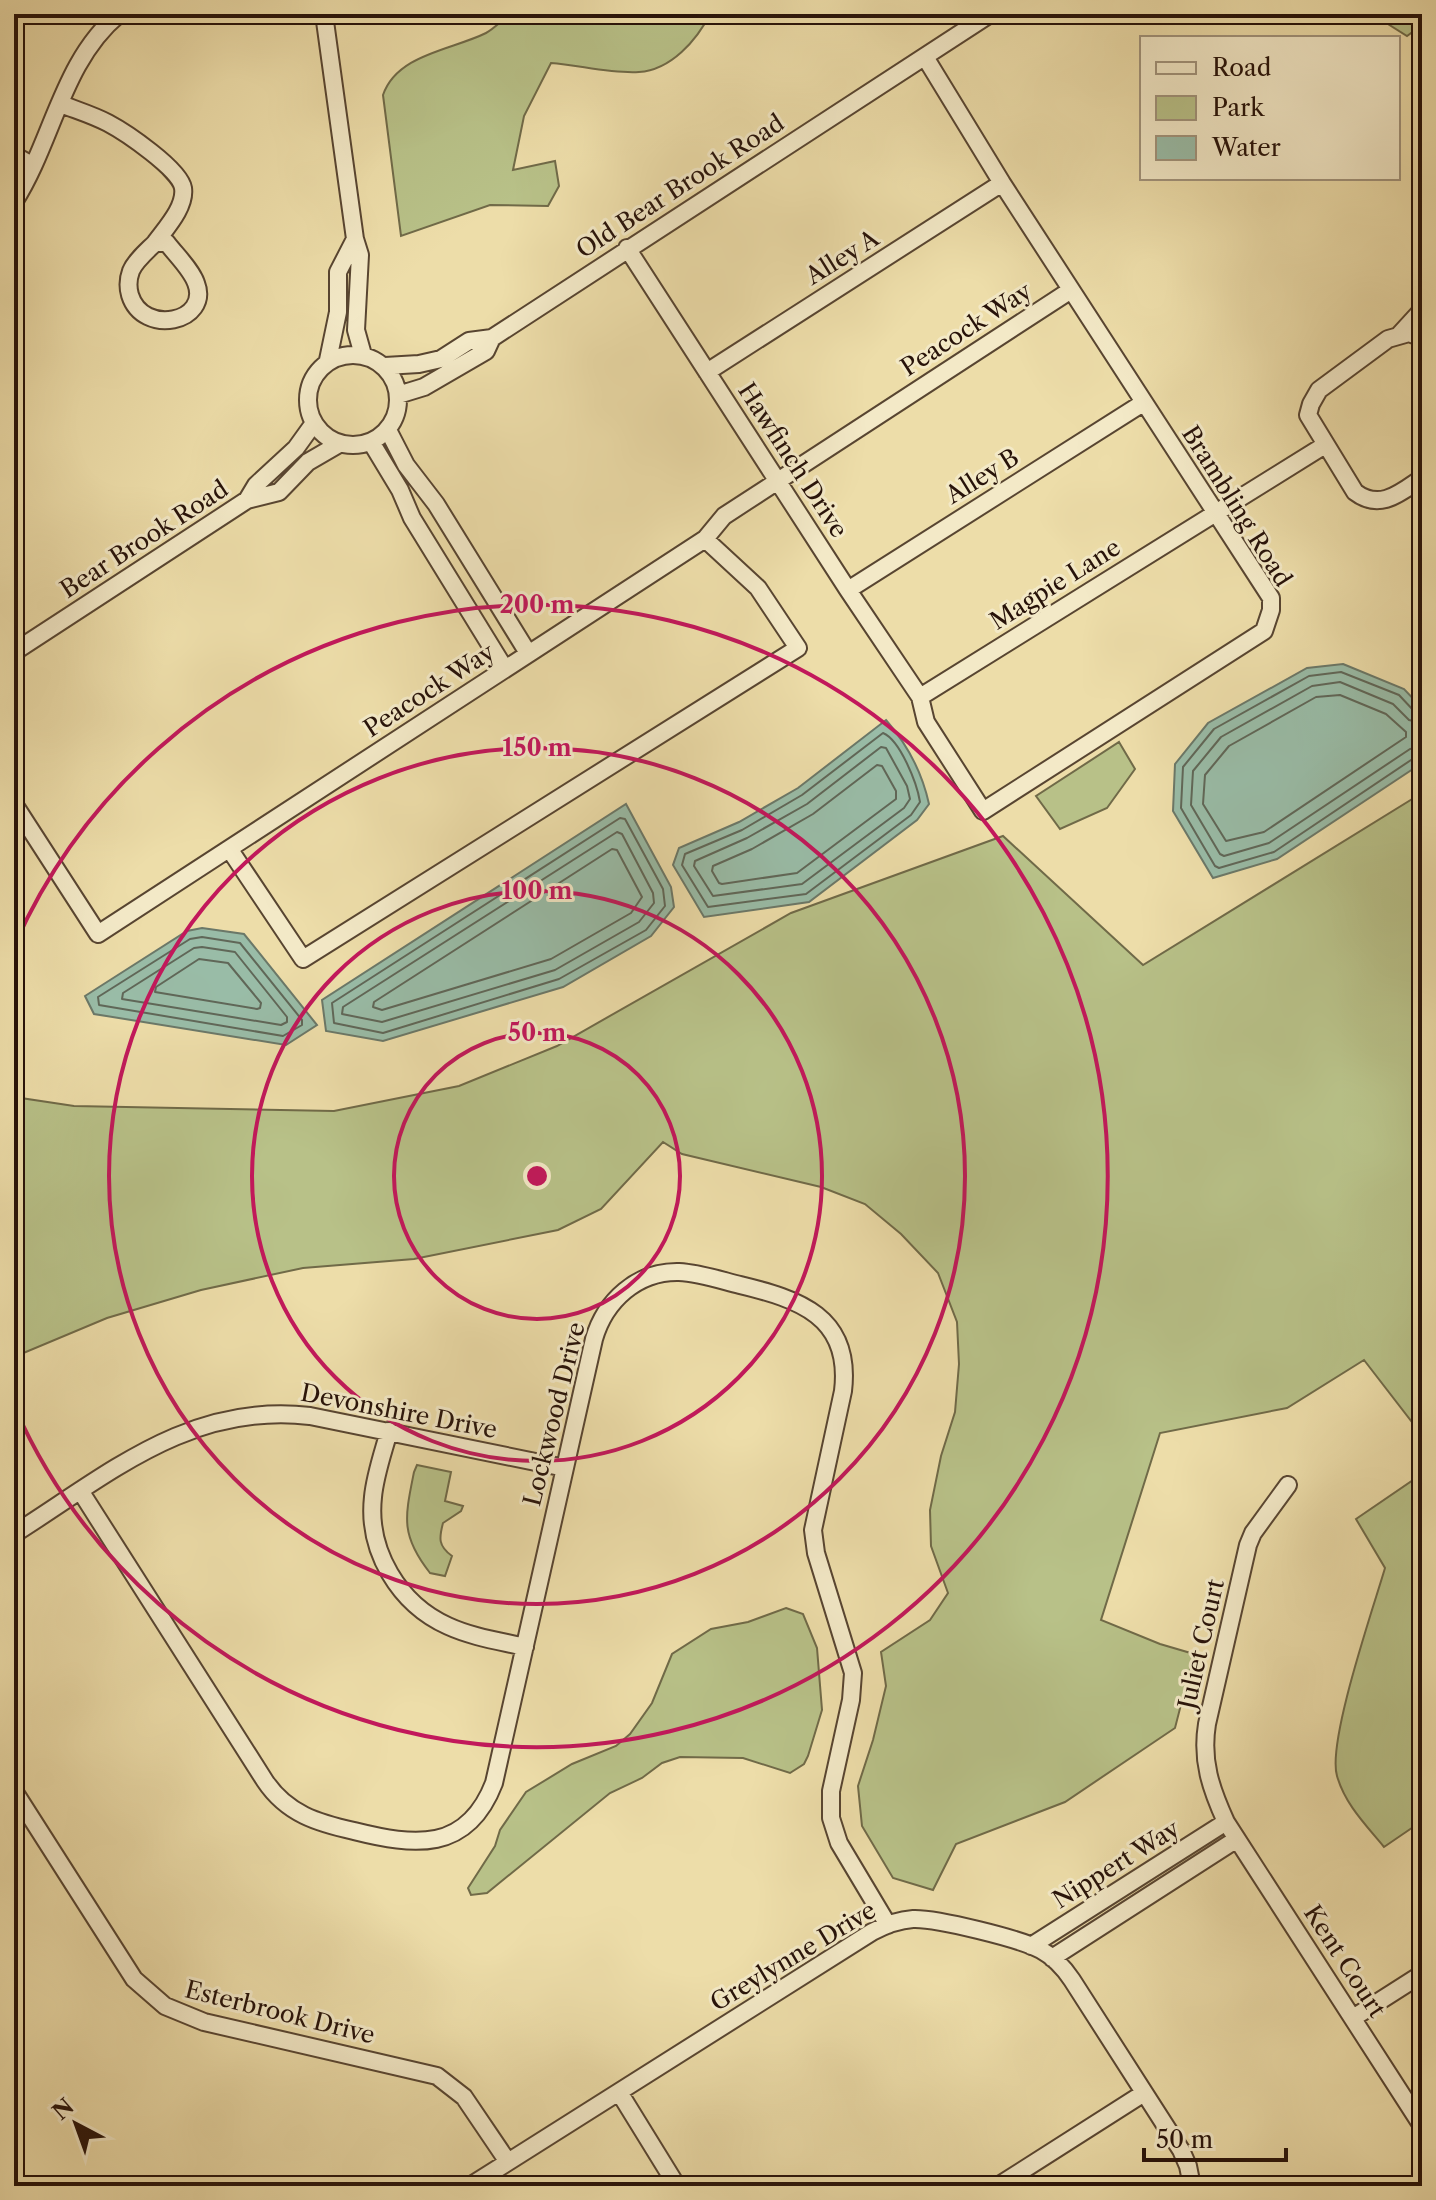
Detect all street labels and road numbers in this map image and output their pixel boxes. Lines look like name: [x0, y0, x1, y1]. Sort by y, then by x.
street label: Old Bear Brook Road: [571, 108, 790, 264]
street label: Alley A: [799, 223, 885, 291]
street label: Peacock Way: [895, 276, 1037, 382]
street label: Hawfinch Drive: [732, 377, 854, 543]
street label: Brambling Road: [1176, 420, 1298, 592]
street label: Alley B: [939, 442, 1024, 510]
street label: Bear Brook Road: [55, 474, 234, 604]
street label: Magpie Lane: [984, 532, 1126, 636]
street label: Peacock Way: [358, 637, 500, 743]
street label: Lockwood Drive: [517, 1319, 591, 1509]
street label: Devonshire Drive: [298, 1378, 500, 1444]
street label: Juliet Court: [1171, 1576, 1230, 1716]
street label: Nippert Way: [1047, 1813, 1185, 1914]
street label: Greylynne Drive: [705, 1895, 881, 2017]
street label: Kent Court: [1298, 1899, 1392, 2023]
street label: Esterbrook Drive: [182, 1974, 378, 2050]

